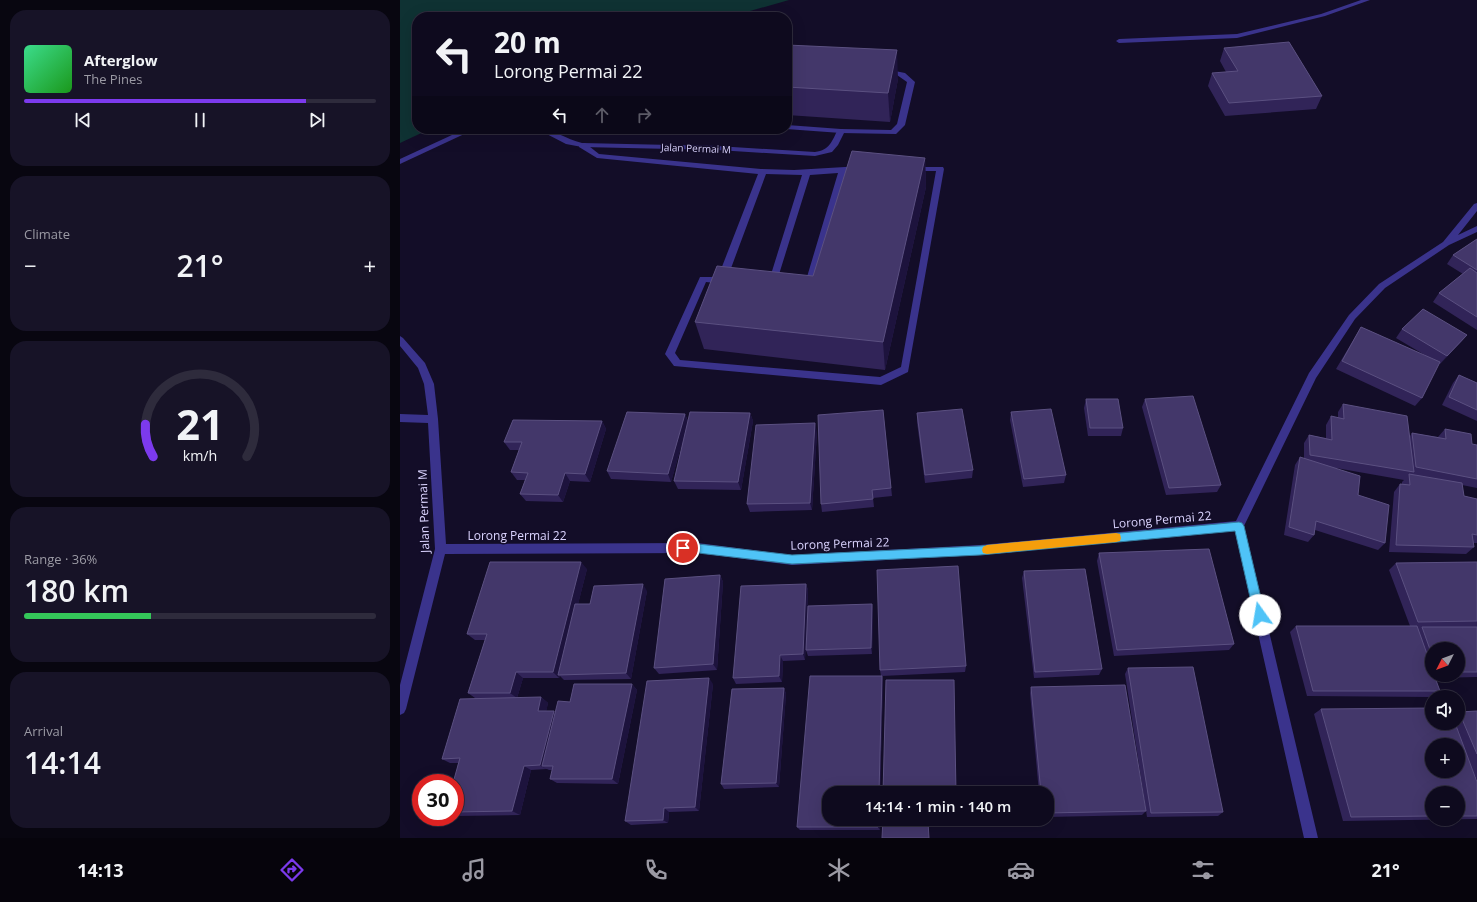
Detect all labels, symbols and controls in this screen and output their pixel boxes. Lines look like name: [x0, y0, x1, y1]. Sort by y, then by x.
text: 20 m: [494, 23, 561, 61]
icon: left: [428, 28, 480, 80]
text: Afterglow: [84, 50, 158, 70]
text: Lorong Permai 22: [494, 59, 643, 83]
text: The Pines: [84, 70, 142, 88]
icon: left: [549, 104, 571, 126]
icon: ahead: [591, 104, 613, 126]
icon: right: [633, 104, 655, 126]
icon: previous: [72, 109, 94, 131]
icon: pause: [189, 109, 211, 131]
icon: next: [306, 109, 328, 131]
street label: Jalan Permai M: [660, 140, 731, 156]
text: Climate: [24, 225, 70, 243]
text: 21°: [176, 245, 224, 286]
text: −: [24, 250, 37, 280]
text: +: [363, 250, 376, 280]
text: 21: [176, 396, 224, 452]
text: km/h: [183, 446, 217, 465]
street label: Jalan Permai M: [414, 469, 433, 554]
street label: Lorong Permai 22: [1112, 507, 1212, 532]
street label: Lorong Permai 22: [467, 527, 567, 544]
pin: [666, 531, 700, 565]
street label: Lorong Permai 22: [790, 533, 890, 554]
icon: arrive: [672, 537, 694, 559]
text: Range · 36%: [24, 550, 97, 568]
text: 180 km: [24, 570, 129, 611]
position arrow: [1239, 594, 1281, 636]
north arrow: [1425, 642, 1465, 682]
map controls: [1425, 642, 1465, 826]
button: sound: [1425, 690, 1465, 730]
text: Arrival: [24, 722, 63, 740]
button: +: [1425, 738, 1465, 778]
text: 14:14: [24, 742, 101, 783]
speed limit sign: 30: [412, 774, 464, 826]
button: −: [1425, 786, 1465, 826]
text: 14:14 · 1 min · 140 m: [865, 796, 1011, 816]
icon: directions: [278, 856, 306, 884]
icon: music: [460, 856, 488, 884]
icon: phone: [642, 856, 670, 884]
icon: climate: [825, 856, 853, 884]
icon: car: [1007, 856, 1035, 884]
icon: filters: [1189, 856, 1217, 884]
text: 14:13: [77, 858, 123, 882]
text: 21°: [1372, 858, 1400, 882]

